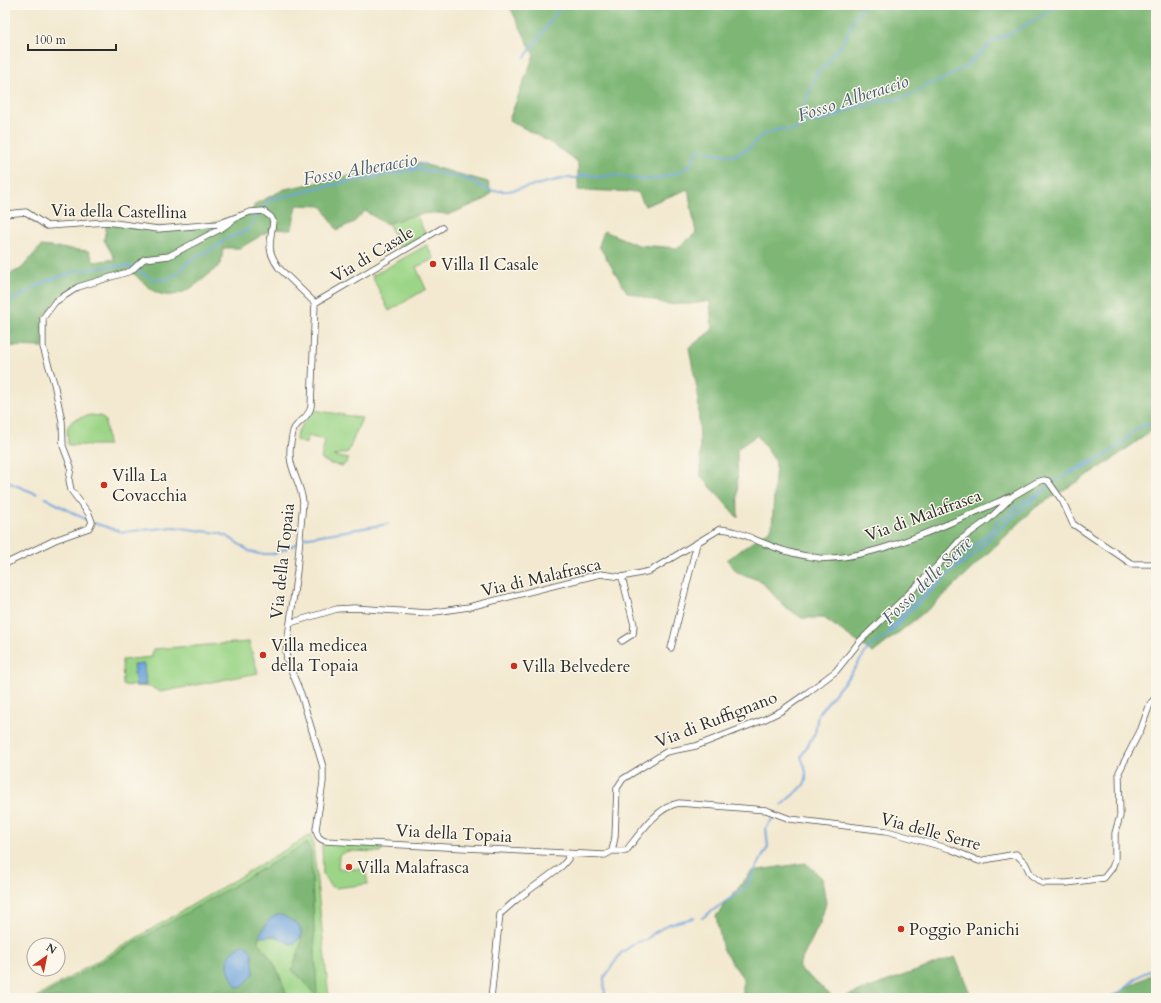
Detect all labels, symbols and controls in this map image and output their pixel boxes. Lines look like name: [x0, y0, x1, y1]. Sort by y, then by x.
scale bar: [28, 26, 116, 52]
text: 100 m: [34, 32, 67, 48]
water label: Fosso Alberaccio: [794, 69, 912, 128]
water label: Fosso Alberaccio: [301, 147, 419, 192]
street label: Via della Castellina: [51, 199, 188, 224]
street label: Via di Casale: [326, 221, 418, 288]
place label: Villa Il Casale: [441, 253, 539, 276]
marker: Villa Il Casale: [428, 259, 438, 269]
place label: Villa La Covacchia: [112, 464, 188, 507]
marker: Villa La Covacchia: [99, 480, 109, 490]
street label: Via di Malafrasca: [862, 484, 985, 547]
street label: Via della Topaia: [265, 501, 300, 620]
water label: Fosso delle Serre: [877, 530, 979, 630]
street label: Via di Malafrasca: [479, 552, 604, 602]
place label: Villa medicea della Topaia: [271, 634, 368, 677]
marker: Villa medicea della Topaia: [258, 650, 268, 660]
place label: Villa Belvedere: [522, 655, 630, 678]
marker: Villa Belvedere: [509, 661, 519, 671]
street label: Via di Ruffignano: [652, 686, 780, 753]
street label: Via delle Serre: [878, 807, 984, 856]
street label: Via della Topaia: [395, 819, 513, 848]
place label: Villa Malafrasca: [357, 856, 470, 879]
marker: Villa Malafrasca: [344, 862, 354, 872]
place label: Poggio Panichi: [909, 918, 1020, 941]
marker: Poggio Panichi: [896, 924, 906, 934]
north arrow: [26, 937, 66, 977]
text: N: [43, 940, 60, 958]

